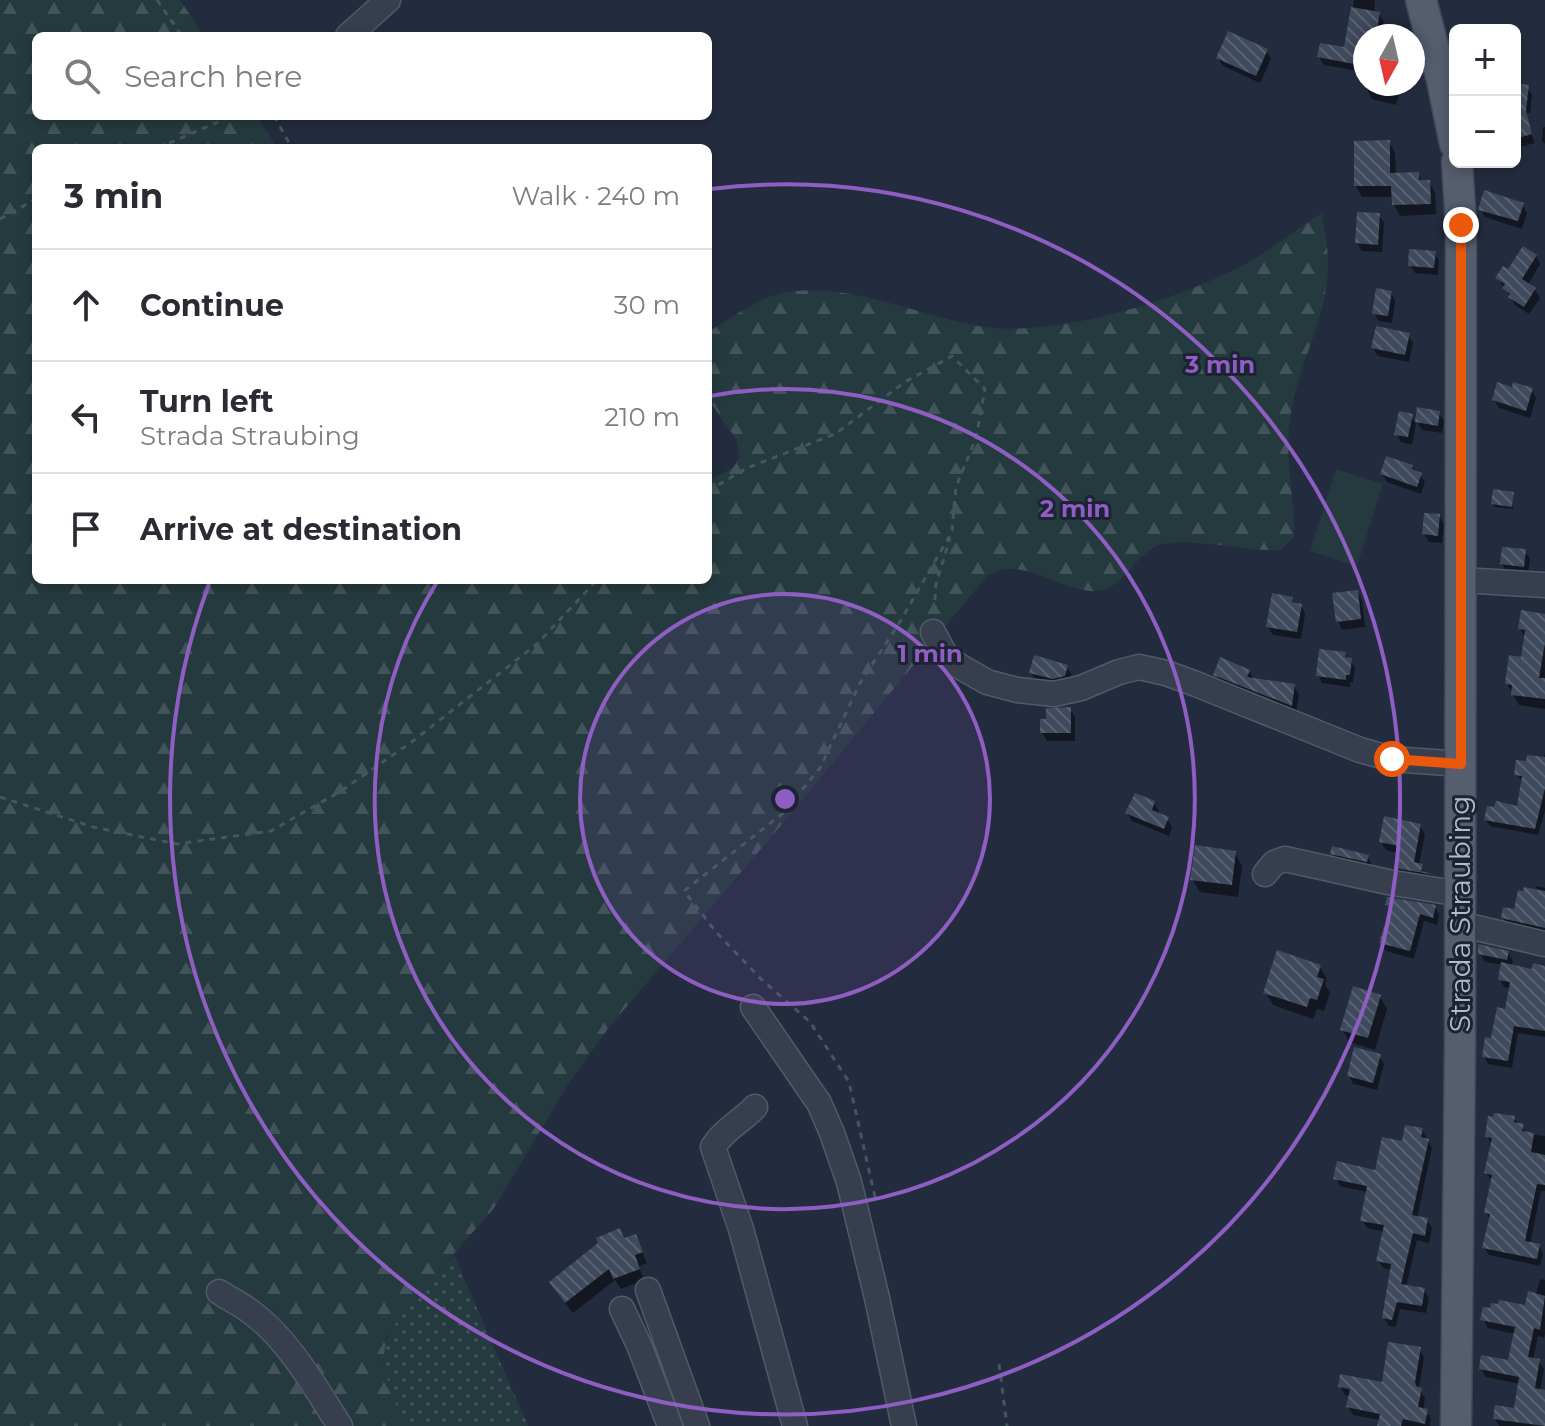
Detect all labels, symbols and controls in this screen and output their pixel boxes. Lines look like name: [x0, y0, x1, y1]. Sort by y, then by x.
north arrow: [1353, 24, 1425, 96]
map controls: [1449, 24, 1521, 168]
button: +: [1449, 24, 1521, 96]
search box: [32, 32, 712, 120]
icon: search: [60, 54, 104, 98]
text: Search here: [124, 58, 302, 95]
button: −: [1449, 96, 1521, 168]
text: 3 min: [64, 175, 163, 217]
text: Walk · 240 m: [512, 180, 680, 212]
route end: [1443, 207, 1479, 243]
icon: ahead: [64, 283, 108, 327]
text: Continue: [140, 287, 284, 324]
text: 30 m: [614, 289, 680, 321]
text: 3 min: [1184, 350, 1255, 379]
text: Turn left: [140, 383, 273, 420]
icon: left: [64, 395, 108, 439]
text: 210 m: [604, 401, 680, 433]
text: Strada Straubing: [140, 420, 360, 452]
text: 2 min: [1040, 494, 1110, 523]
icon: arrive: [64, 507, 108, 551]
text: Arrive at destination: [140, 511, 462, 548]
text: 1 min: [897, 639, 963, 668]
route start: [1374, 741, 1410, 777]
centre of rings: [771, 785, 799, 813]
street label: Strada Straubing: [1443, 796, 1477, 1032]

